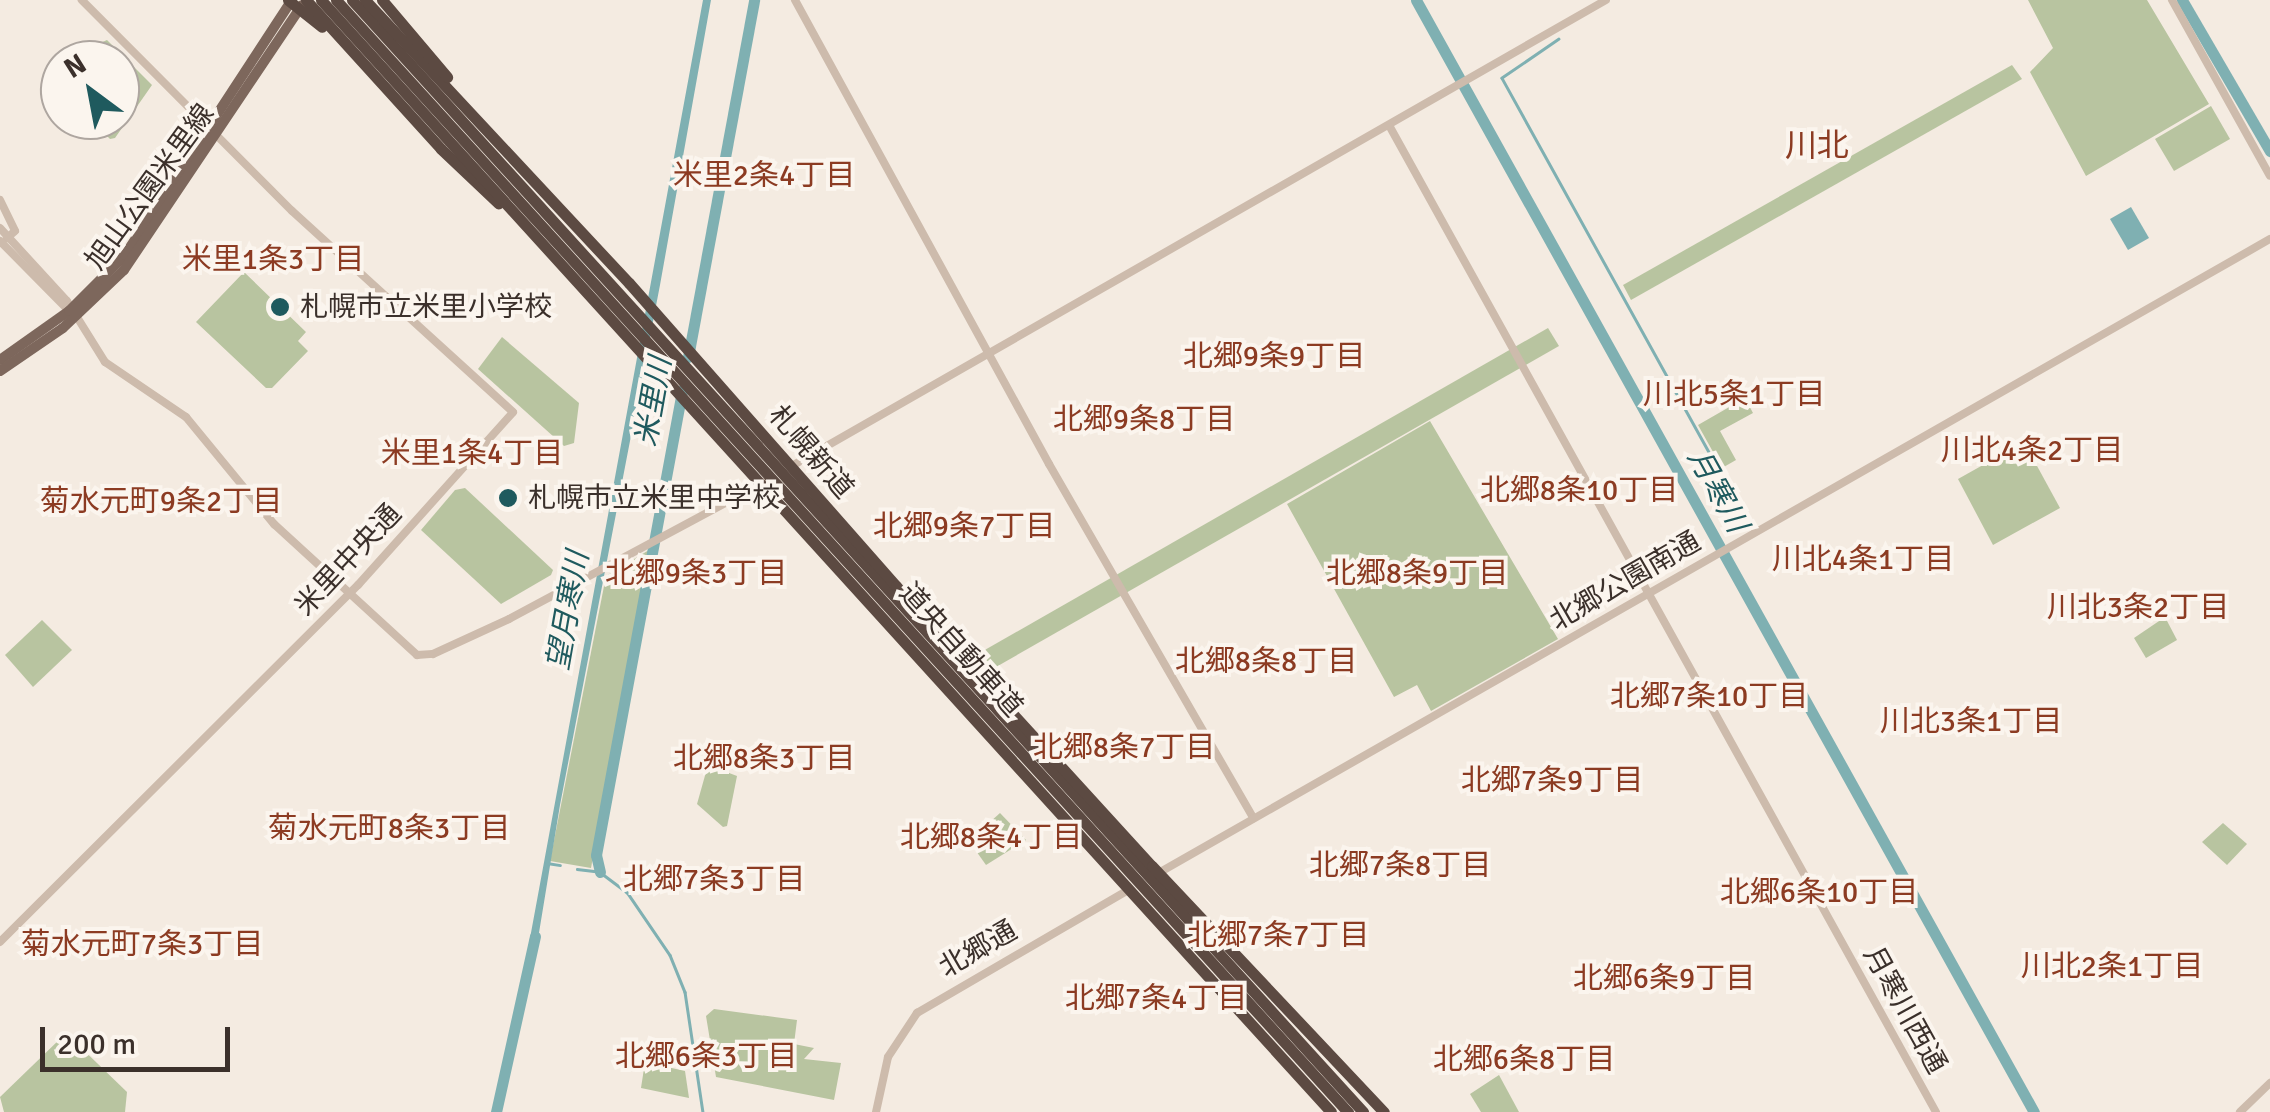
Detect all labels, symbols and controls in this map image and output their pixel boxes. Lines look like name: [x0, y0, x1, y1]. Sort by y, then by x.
north arrow: [40, 40, 140, 140]
text: N: [58, 47, 92, 86]
street label: 旭山公園米里線: [79, 98, 221, 276]
district label: 川北: [1785, 127, 1849, 165]
district label: 米里2条4丁目: [673, 158, 855, 194]
district label: 米里1条3丁目: [182, 242, 364, 278]
place label: 札幌市立米里小学校: [300, 290, 552, 324]
marker: 札幌市立米里小学校: [269, 296, 291, 318]
district label: 北郷9条9丁目: [1183, 339, 1365, 375]
water label: 米里川: [628, 355, 680, 449]
district label: 川北5条1丁目: [1643, 377, 1825, 413]
street label: 札幌新道: [762, 399, 860, 505]
district label: 北郷9条8丁目: [1053, 402, 1235, 438]
district label: 川北4条2丁目: [1941, 433, 2123, 469]
district label: 米里1条4丁目: [381, 436, 563, 472]
water label: 月寒川: [1679, 443, 1755, 539]
district label: 北郷8条10丁目: [1480, 473, 1678, 509]
place label: 札幌市立米里中学校: [528, 481, 780, 515]
district label: 菊水元町9条2丁目: [40, 484, 282, 520]
marker: 札幌市立米里中学校: [497, 487, 519, 509]
street label: 米里中央通: [288, 497, 408, 623]
district label: 北郷9条7丁目: [873, 509, 1055, 545]
street label: 北郷公園南通: [1544, 524, 1706, 638]
district label: 川北4条1丁目: [1772, 542, 1954, 578]
water label: 望月寒川: [541, 549, 597, 673]
district label: 北郷9条3丁目: [605, 556, 787, 592]
district label: 北郷8条9丁目: [1326, 556, 1508, 592]
street label: 道央自動車道: [892, 576, 1030, 724]
district label: 川北3条2丁目: [2047, 590, 2229, 626]
district label: 北郷8条8丁目: [1175, 644, 1357, 680]
district label: 北郷7条10丁目: [1610, 679, 1808, 715]
district label: 川北3条1丁目: [1880, 704, 2062, 740]
district label: 北郷8条7丁目: [1033, 730, 1215, 766]
district label: 北郷8条3丁目: [673, 741, 855, 777]
district label: 北郷7条9丁目: [1461, 763, 1643, 799]
district label: 菊水元町8条3丁目: [268, 811, 510, 847]
district label: 北郷8条4丁目: [900, 820, 1082, 856]
district label: 北郷7条8丁目: [1309, 848, 1491, 884]
district label: 北郷7条3丁目: [623, 862, 805, 898]
district label: 北郷6条10丁目: [1720, 875, 1918, 911]
street label: 北郷通: [933, 913, 1023, 985]
district label: 北郷7条7丁目: [1187, 918, 1369, 954]
district label: 菊水元町7条3丁目: [21, 927, 263, 963]
street label: 月寒川西通: [1856, 941, 1954, 1079]
district label: 川北2条1丁目: [2021, 949, 2203, 985]
district label: 北郷6条9丁目: [1573, 961, 1755, 997]
district label: 北郷7条4丁目: [1065, 981, 1247, 1017]
scale bar: [45, 1007, 235, 1069]
text: 200 m: [57, 1026, 136, 1063]
district label: 北郷6条3丁目: [615, 1039, 797, 1075]
district label: 北郷6条8丁目: [1433, 1042, 1615, 1078]

